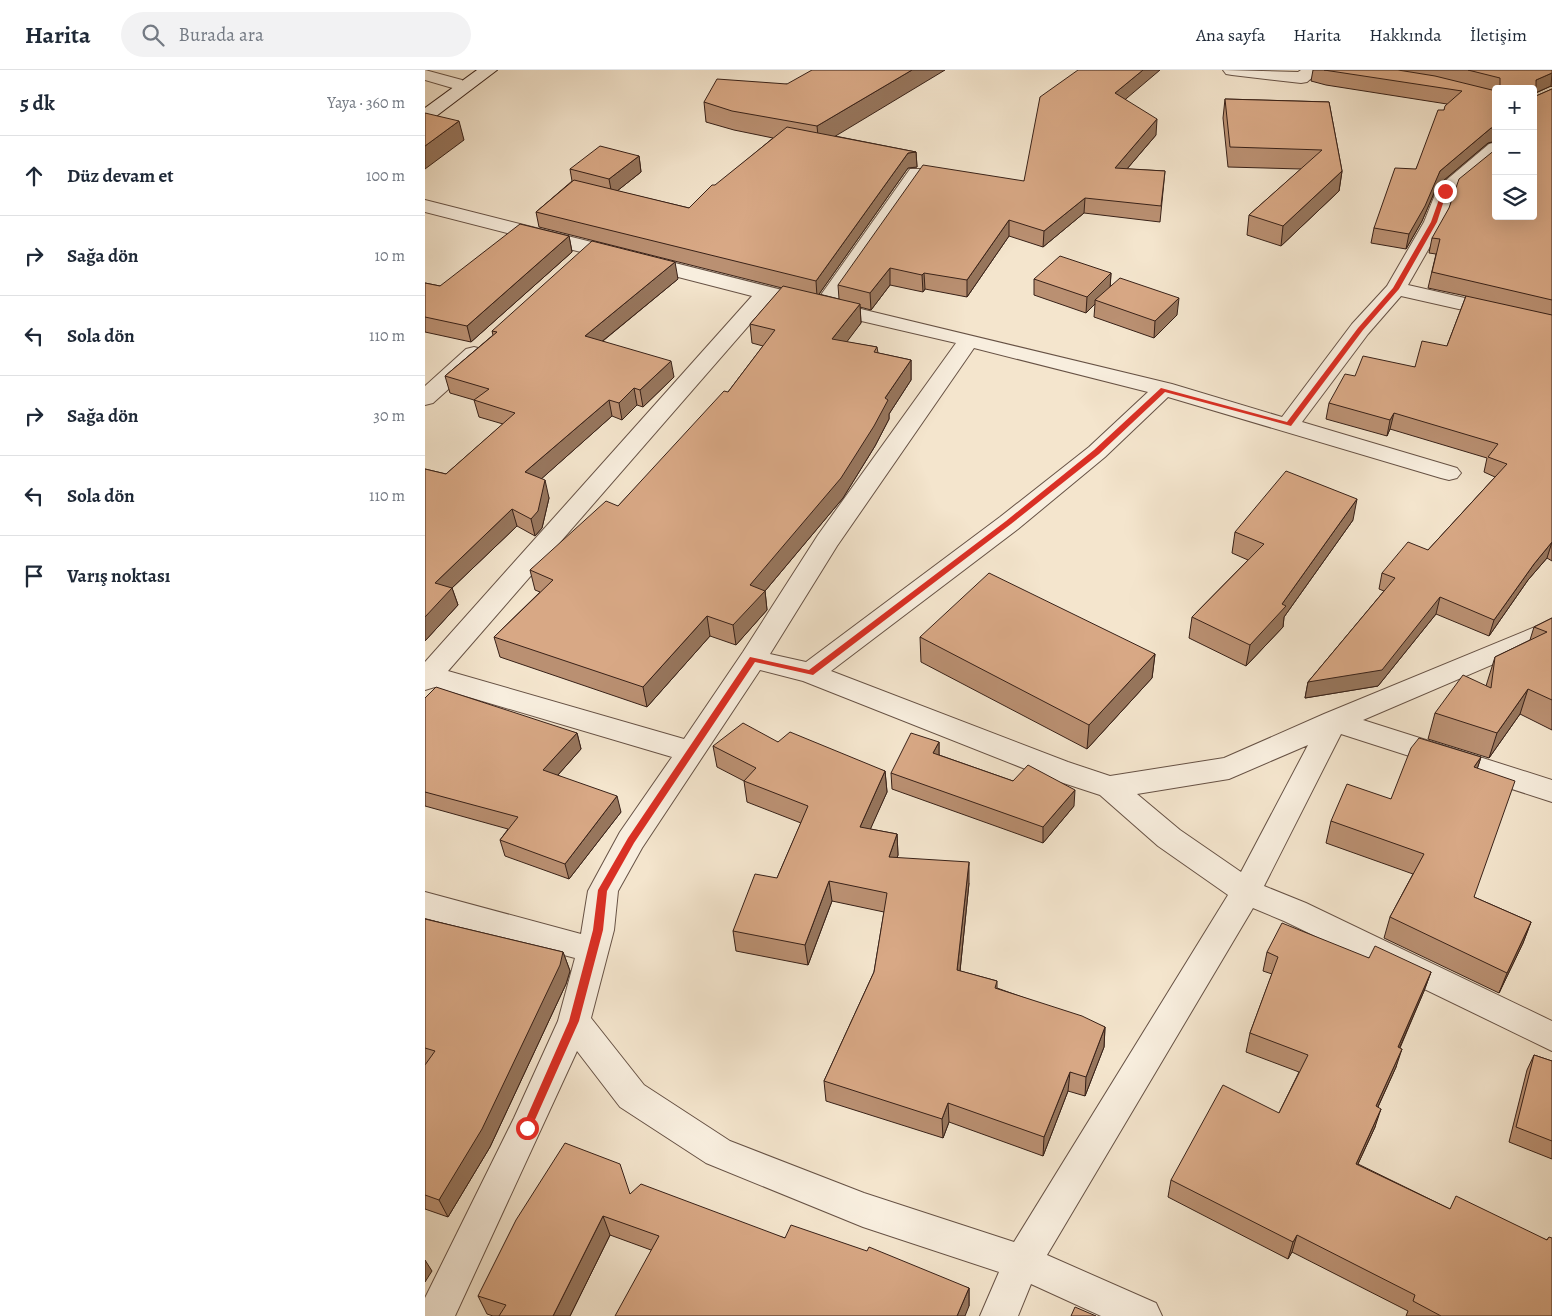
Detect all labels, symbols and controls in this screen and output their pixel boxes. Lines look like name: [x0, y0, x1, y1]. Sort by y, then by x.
search box: [121, 12, 471, 57]
text: Harita: [25, 19, 91, 51]
icon: search: [139, 21, 167, 49]
text: Burada ara: [179, 22, 264, 48]
text: Ana sayfa: [1196, 23, 1265, 47]
text: Harita: [1293, 23, 1341, 47]
text: Hakkında: [1369, 23, 1442, 47]
text: İletişim: [1470, 23, 1527, 47]
map controls: [1492, 85, 1537, 220]
button: +: [1492, 85, 1537, 130]
text: 5 dk: [20, 89, 55, 117]
text: Yaya · 360 m: [327, 92, 405, 114]
button: −: [1492, 130, 1537, 175]
icon: ahead: [20, 162, 48, 190]
text: Düz devam et: [67, 163, 174, 189]
text: 100 m: [366, 165, 405, 187]
button: layers: [1492, 175, 1537, 220]
route end: [1434, 180, 1457, 203]
icon: right: [20, 242, 48, 270]
text: Sağa dön: [67, 243, 139, 269]
text: 10 m: [375, 245, 405, 267]
icon: left: [20, 322, 48, 350]
text: Sola dön: [67, 323, 135, 349]
text: 110 m: [369, 325, 405, 347]
icon: right: [20, 402, 48, 430]
text: Sağa dön: [67, 403, 139, 429]
text: 30 m: [373, 405, 405, 427]
icon: left: [20, 482, 48, 510]
text: Sola dön: [67, 483, 135, 509]
text: 110 m: [369, 485, 405, 507]
icon: arrive: [20, 562, 48, 590]
text: Varış noktası: [67, 563, 170, 589]
route start: [516, 1117, 539, 1140]

